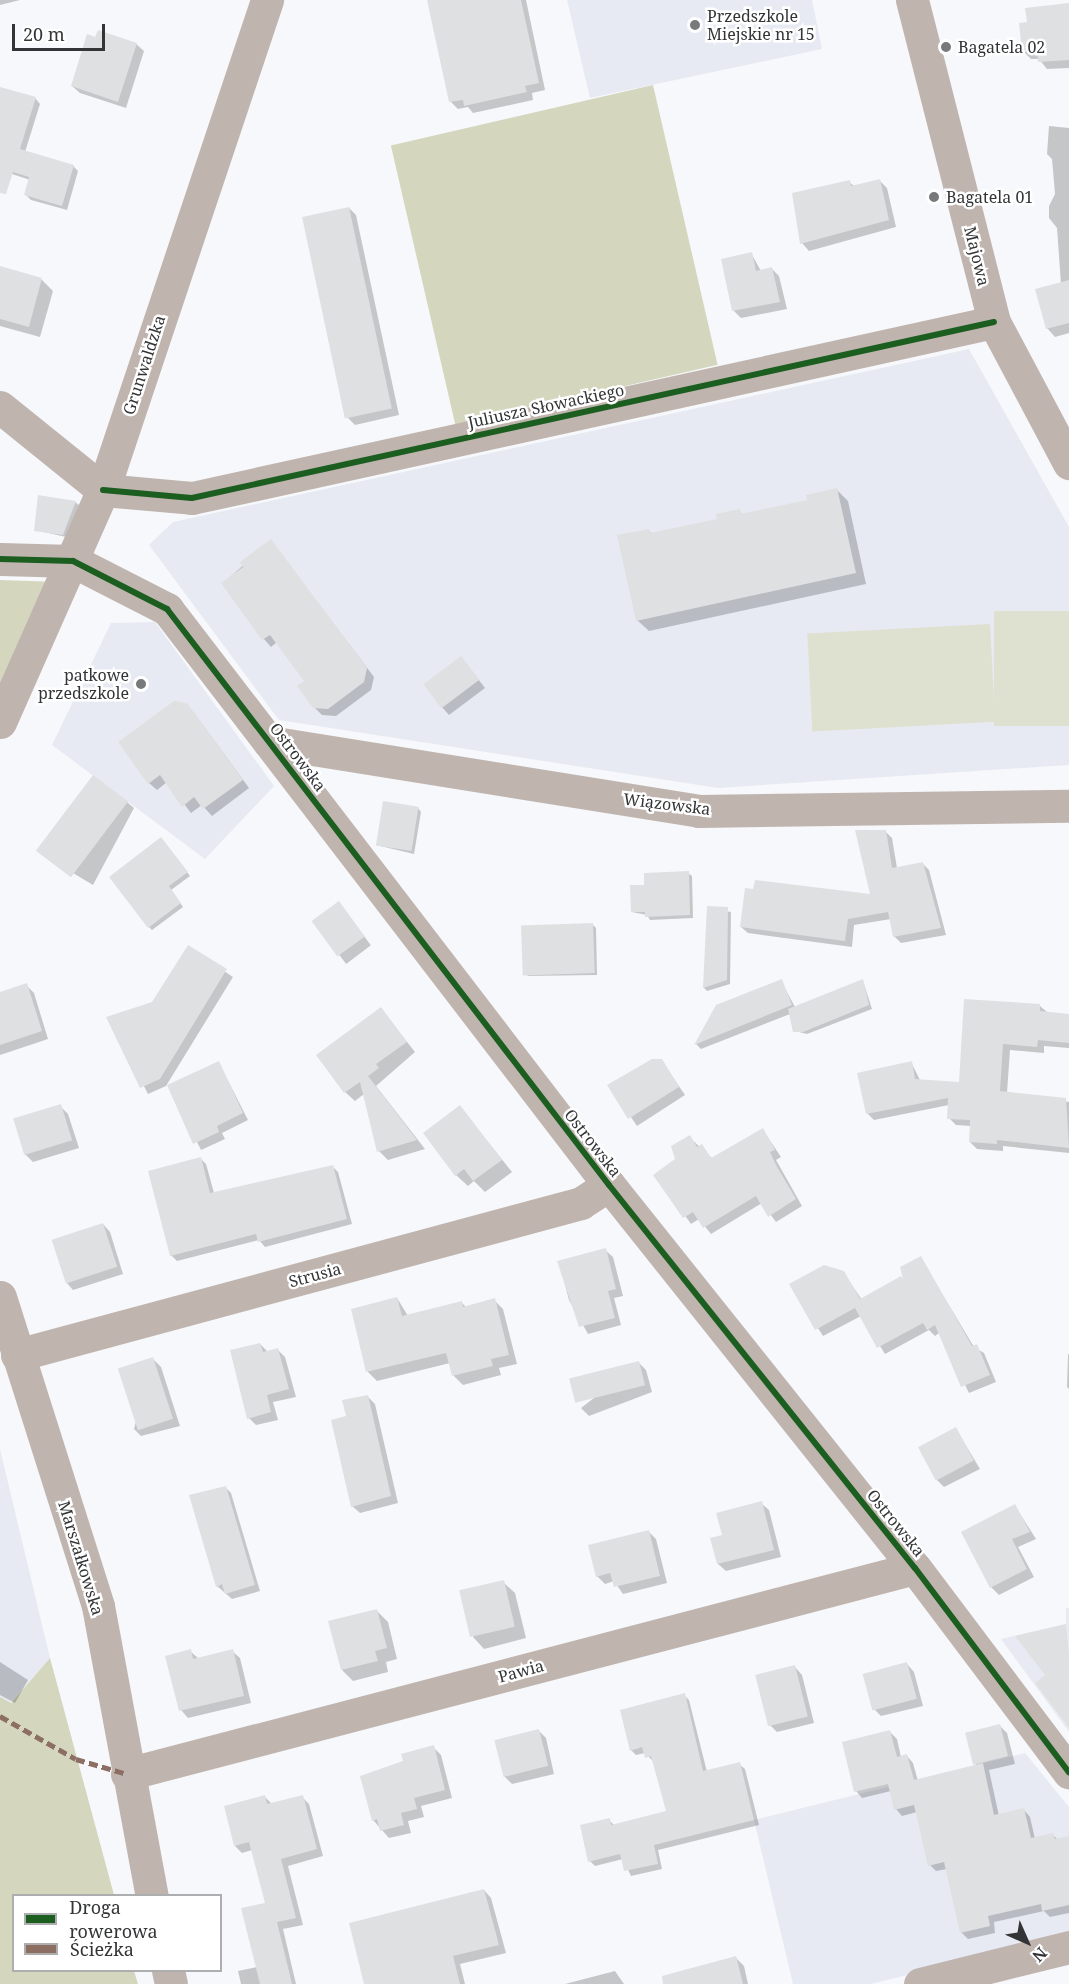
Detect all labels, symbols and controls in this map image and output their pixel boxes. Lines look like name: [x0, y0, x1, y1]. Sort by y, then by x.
place label: Przedszkole Miejskie nr 15: [707, 6, 815, 44]
scale bar: [15, 12, 108, 50]
marker: Przedszkole Miejskie nr 15: [688, 18, 702, 32]
text: 20 m: [23, 22, 65, 46]
place label: Bagatela 02: [958, 37, 1045, 57]
marker: Bagatela 02: [939, 40, 953, 54]
place label: Bagatela 01: [946, 187, 1033, 207]
marker: Bagatela 01: [927, 190, 941, 204]
street label: Majowa: [960, 224, 994, 288]
street label: Grunwaldzka: [119, 313, 169, 417]
street label: Juliusza Słowackiego: [466, 380, 626, 432]
place label: patkowe przedszkole: [38, 665, 129, 703]
marker: patkowe przedszkole: [134, 677, 148, 691]
street label: Ostrowska: [266, 719, 330, 795]
street label: Wiązowska: [622, 789, 712, 819]
street label: Ostrowska: [561, 1105, 625, 1181]
street label: Strusia: [287, 1259, 343, 1291]
street label: Ostrowska: [863, 1486, 929, 1560]
street label: Marszałkowska: [54, 1498, 108, 1618]
street label: Pawia: [496, 1656, 546, 1686]
legend: [12, 1894, 222, 1972]
text: Droga rowerowa: [69, 1895, 158, 1943]
north arrow: [997, 1912, 1057, 1972]
text: Ścieżka: [70, 1937, 134, 1961]
text: N: [1027, 1942, 1052, 1967]

